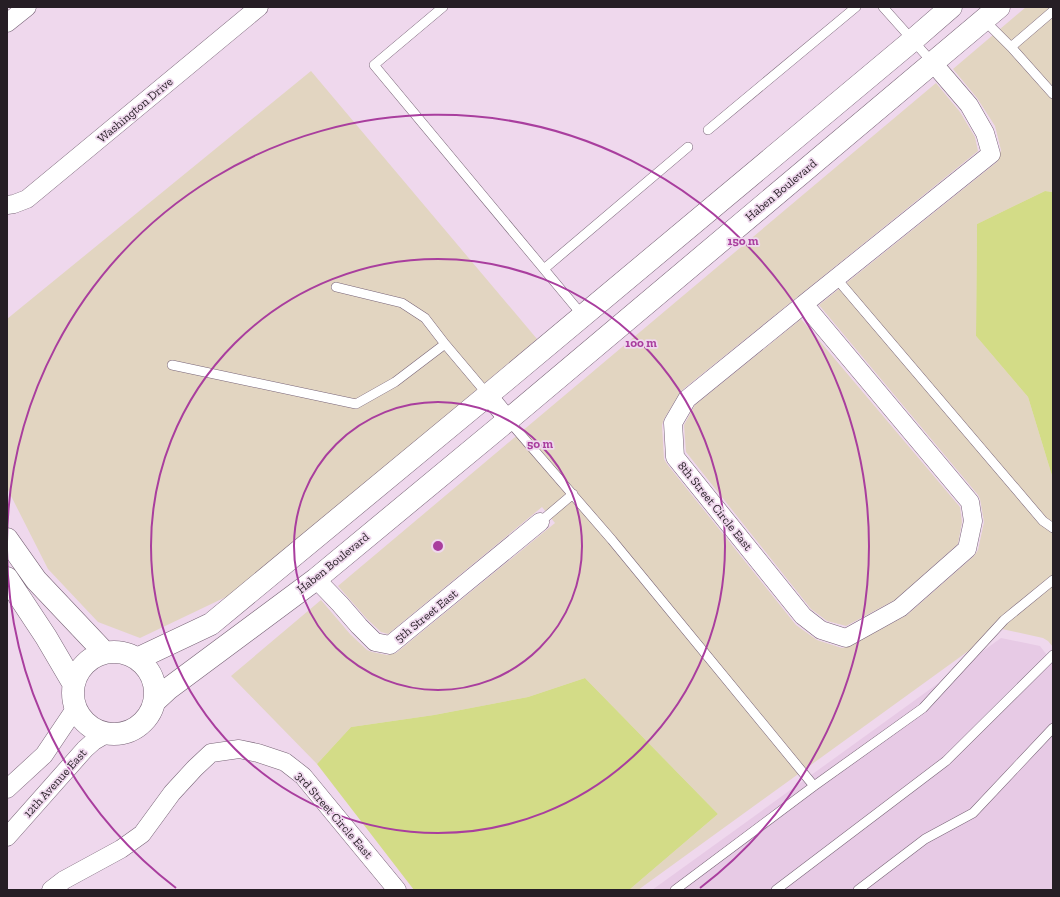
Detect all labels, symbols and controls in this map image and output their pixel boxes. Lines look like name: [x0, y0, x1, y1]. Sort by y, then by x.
street label: Washington Drive: [95, 74, 176, 145]
street label: Haben Boulevard: [743, 156, 820, 224]
text: 150 m: [728, 234, 759, 248]
text: 100 m: [625, 336, 657, 350]
text: 50 m: [527, 437, 553, 451]
street label: 8th Street Circle East: [675, 459, 756, 554]
street label: Haben Boulevard: [294, 529, 372, 596]
centre of rings: [431, 539, 445, 553]
street label: 5th Street East: [392, 586, 461, 646]
street label: 12th Avenue East: [21, 745, 90, 820]
street label: 3rd Street Circle East: [293, 769, 376, 862]

